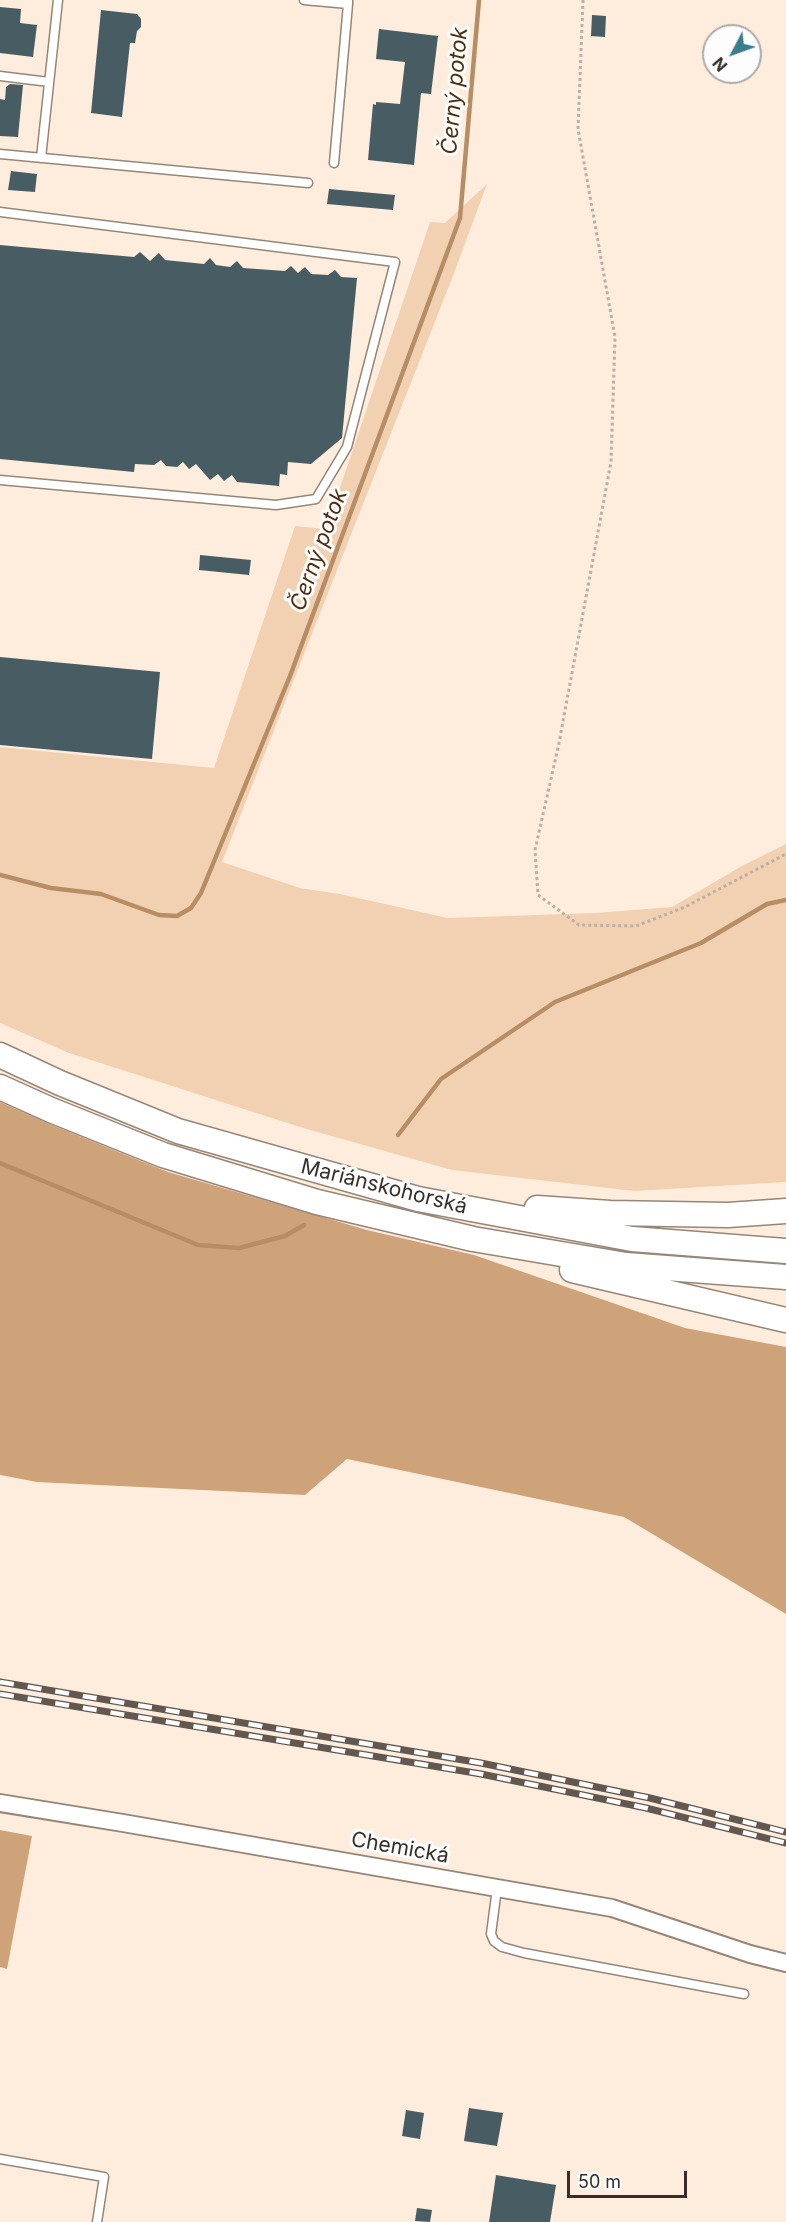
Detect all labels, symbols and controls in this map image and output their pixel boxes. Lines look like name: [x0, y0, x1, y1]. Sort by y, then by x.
north arrow: [702, 24, 762, 84]
water label: Černý potok: [436, 26, 474, 156]
text: N: [708, 53, 731, 76]
water label: Černý potok: [285, 486, 353, 614]
street label: Mariánskohorská: [298, 1154, 470, 1220]
street label: Chemická: [349, 1827, 451, 1869]
scale bar: [570, 2159, 690, 2197]
text: 50 m: [578, 2171, 621, 2192]

